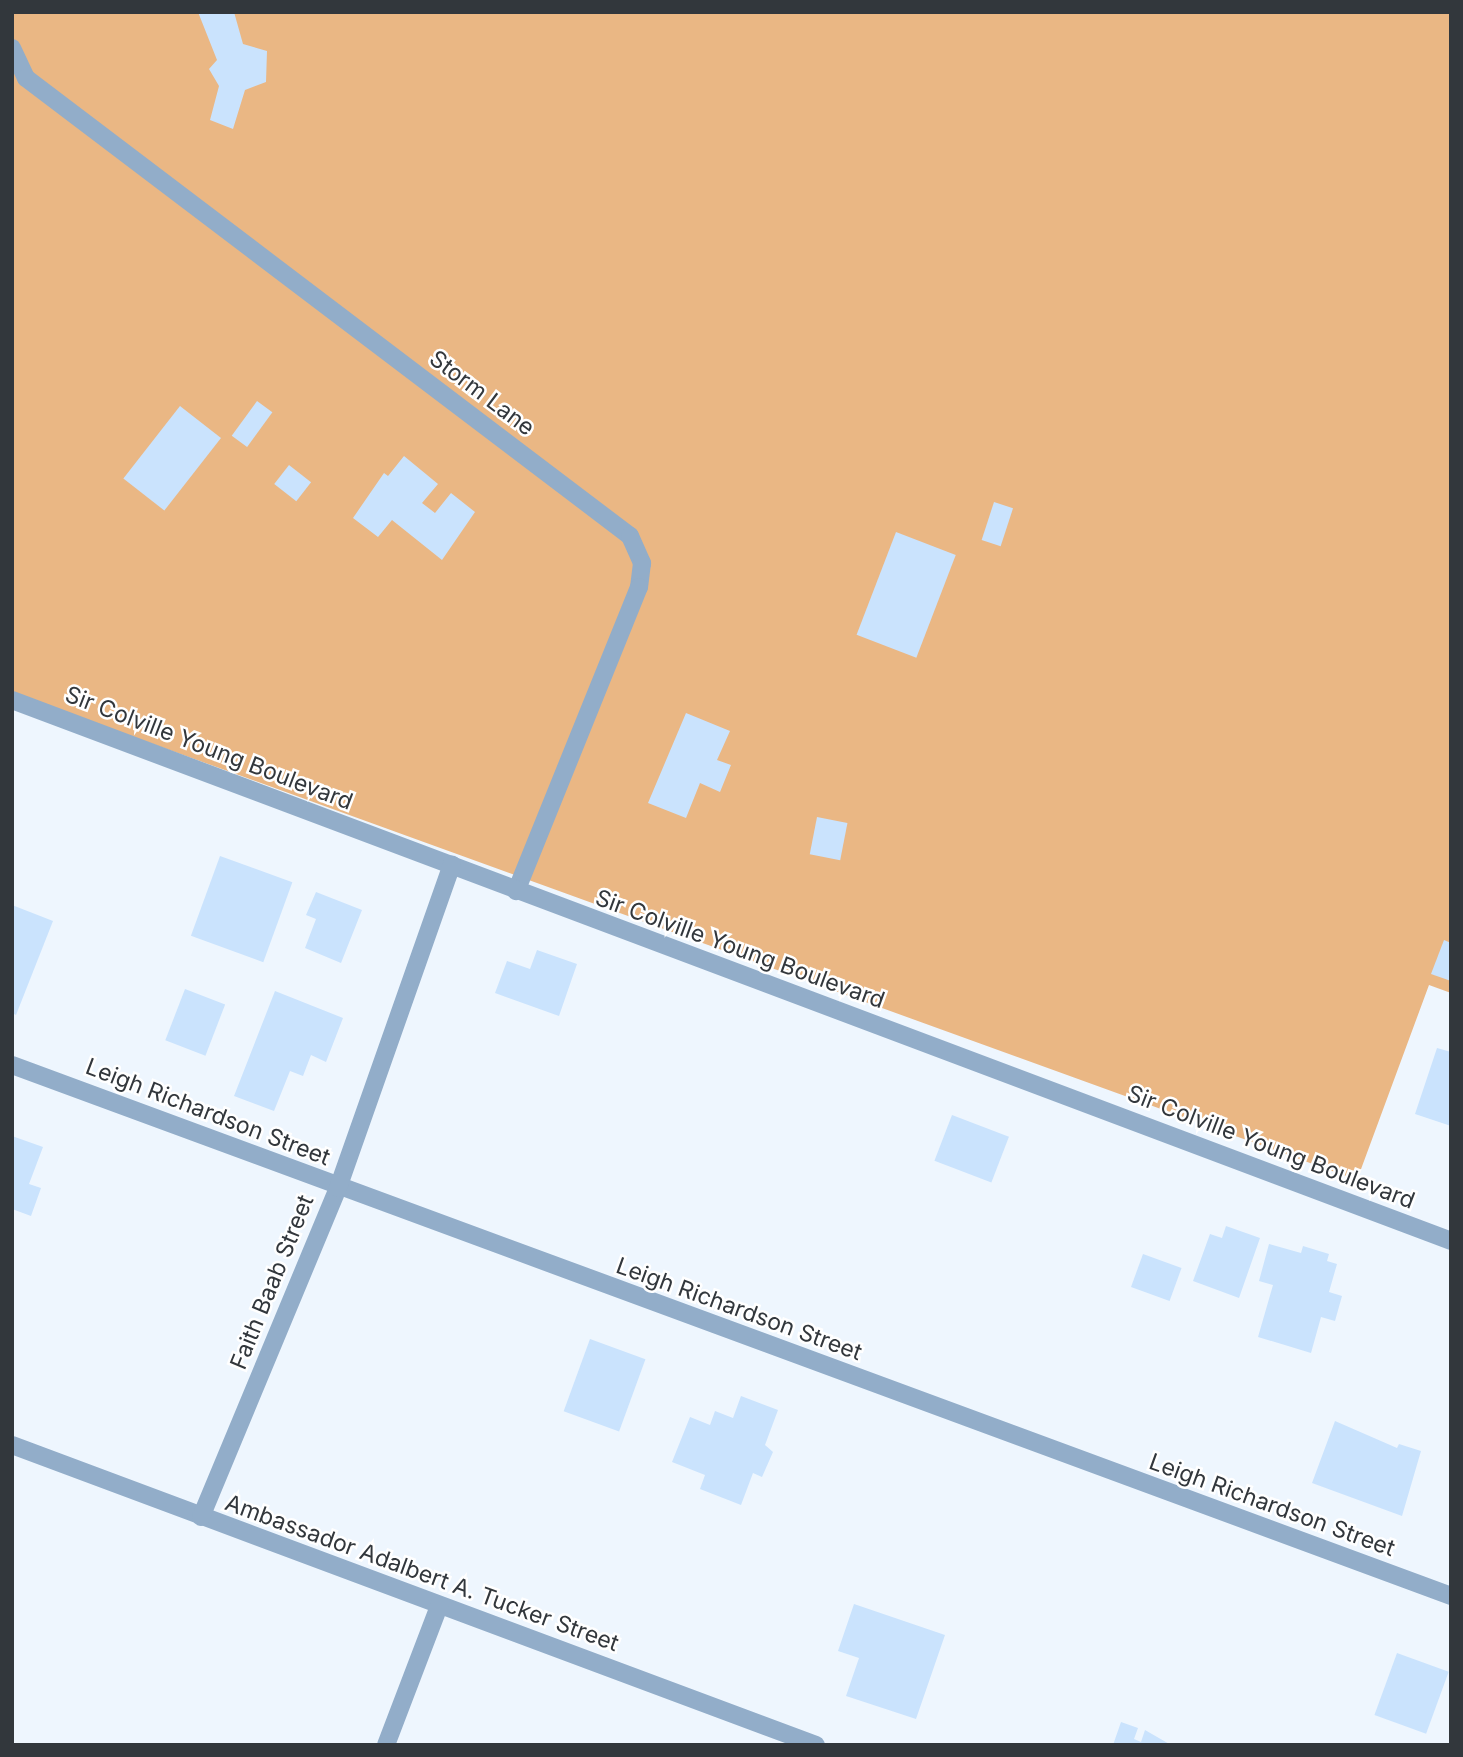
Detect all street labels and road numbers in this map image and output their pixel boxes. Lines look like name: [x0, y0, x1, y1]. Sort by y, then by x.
street label: Storm Lane: [424, 345, 540, 441]
street label: Sir Colville Young Boulevard: [61, 680, 357, 816]
street label: Sir Colville Young Boulevard: [592, 884, 888, 1014]
street label: Leigh Richardson Street: [82, 1053, 334, 1171]
street label: Sir Colville Young Boulevard: [1123, 1079, 1419, 1215]
street label: Faith Baab Street: [224, 1191, 320, 1373]
street label: Leigh Richardson Street: [612, 1252, 866, 1366]
street label: Leigh Richardson Street: [1145, 1448, 1399, 1562]
street label: Ambassador Adalbert A. Tucker Street: [221, 1489, 623, 1657]

